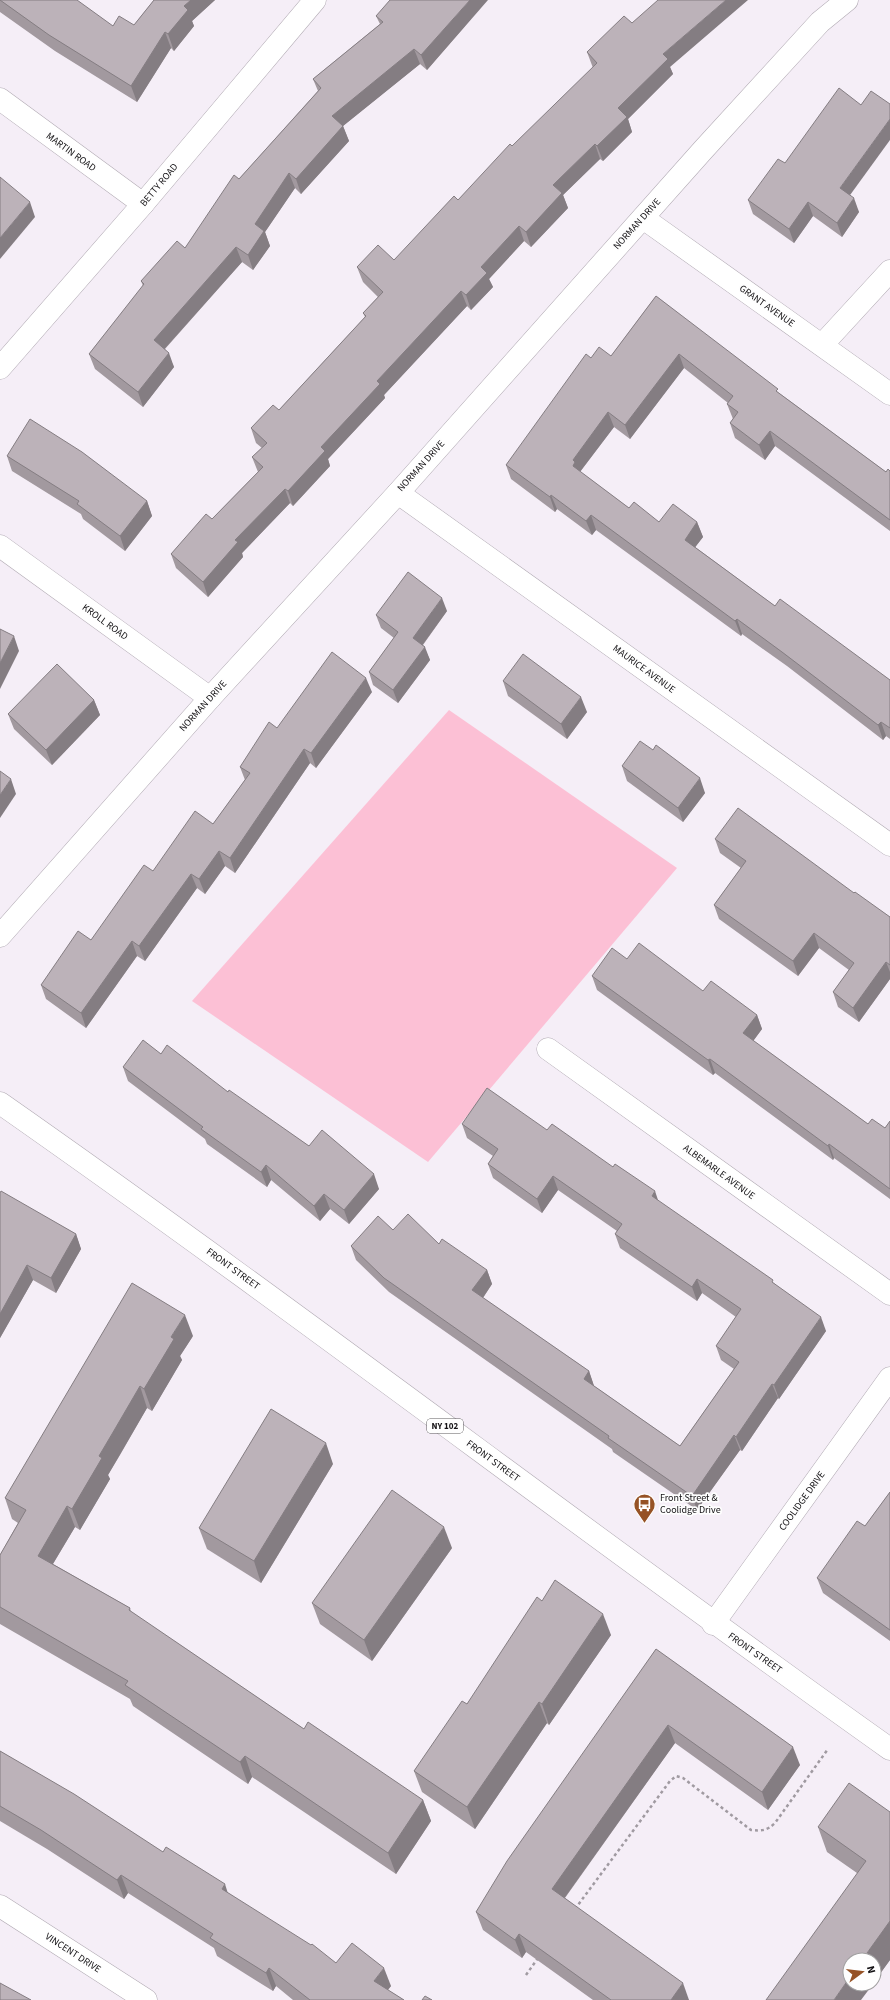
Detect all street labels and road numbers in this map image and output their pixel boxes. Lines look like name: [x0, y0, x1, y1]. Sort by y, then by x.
street label: MARTIN ROAD: [43, 129, 99, 175]
street label: BETTY ROAD: [137, 160, 181, 210]
street label: NORMAN DRIVE: [610, 195, 664, 253]
street label: GRANT AVENUE: [736, 282, 798, 330]
street label: NORMAN DRIVE: [394, 437, 448, 495]
street label: KROLL ROAD: [79, 601, 131, 643]
street label: MAURICE AVENUE: [610, 642, 678, 696]
street label: NORMAN DRIVE: [176, 677, 230, 735]
street label: ALBEMARLE AVENUE: [680, 1141, 758, 1203]
street label: FRONT STREET: [203, 1245, 263, 1294]
road number: NY 102: [427, 1419, 463, 1433]
street label: FRONT STREET: [463, 1437, 523, 1486]
street label: COOLIDGE DRIVE: [776, 1468, 828, 1534]
street label: FRONT STREET: [725, 1629, 785, 1677]
street label: VINCENT DRIVE: [42, 1930, 104, 1976]

